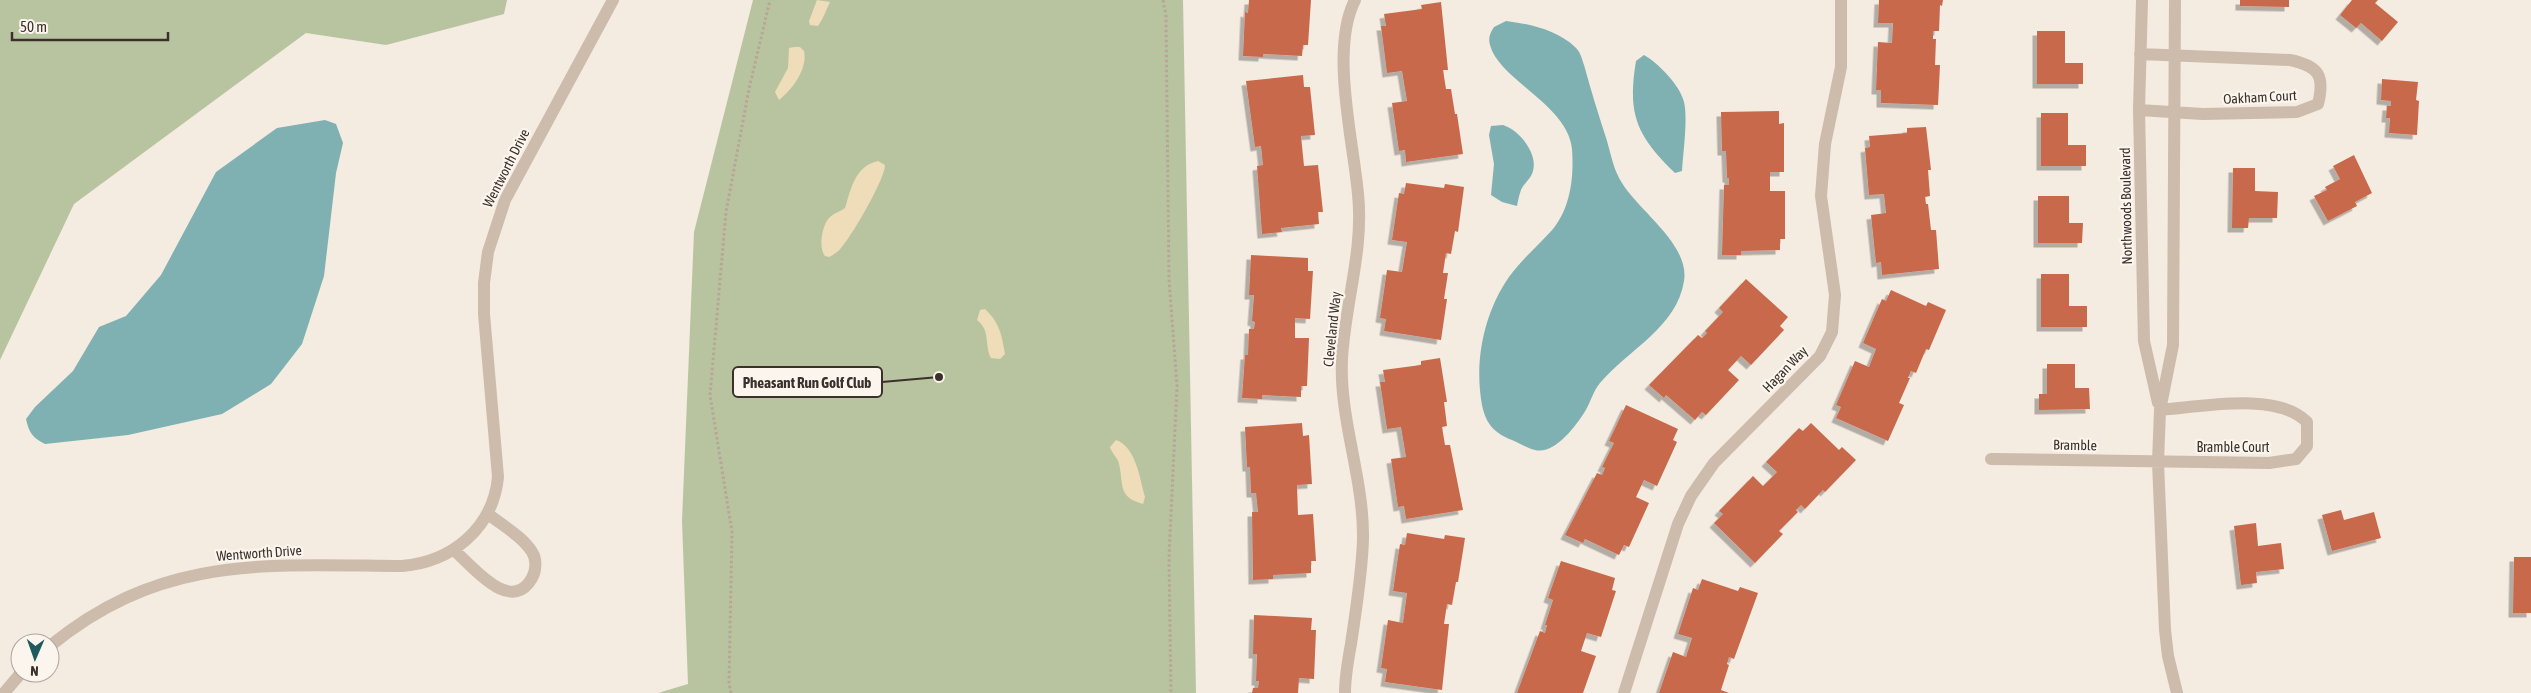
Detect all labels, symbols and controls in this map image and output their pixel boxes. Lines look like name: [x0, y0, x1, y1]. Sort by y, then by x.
scale bar: [12, 10, 169, 42]
text: 50 m: [20, 18, 47, 35]
street label: Oakham Court: [2223, 87, 2297, 107]
street label: Wentworth Drive: [479, 126, 533, 210]
street label: Northwoods Boulevard: [2117, 147, 2135, 265]
street label: Cleveland Way: [1320, 290, 1344, 367]
street label: Hagan Way: [1759, 343, 1811, 395]
callout: Pheasant Run Golf Club: [733, 367, 882, 397]
text: Pheasant Run Golf Club: [743, 374, 871, 391]
street label: Bramble: [2053, 437, 2097, 453]
street label: Bramble Court: [2196, 439, 2270, 455]
street label: Wentworth Drive: [216, 542, 302, 564]
north arrow: [10, 633, 60, 683]
text: N: [30, 663, 39, 679]

